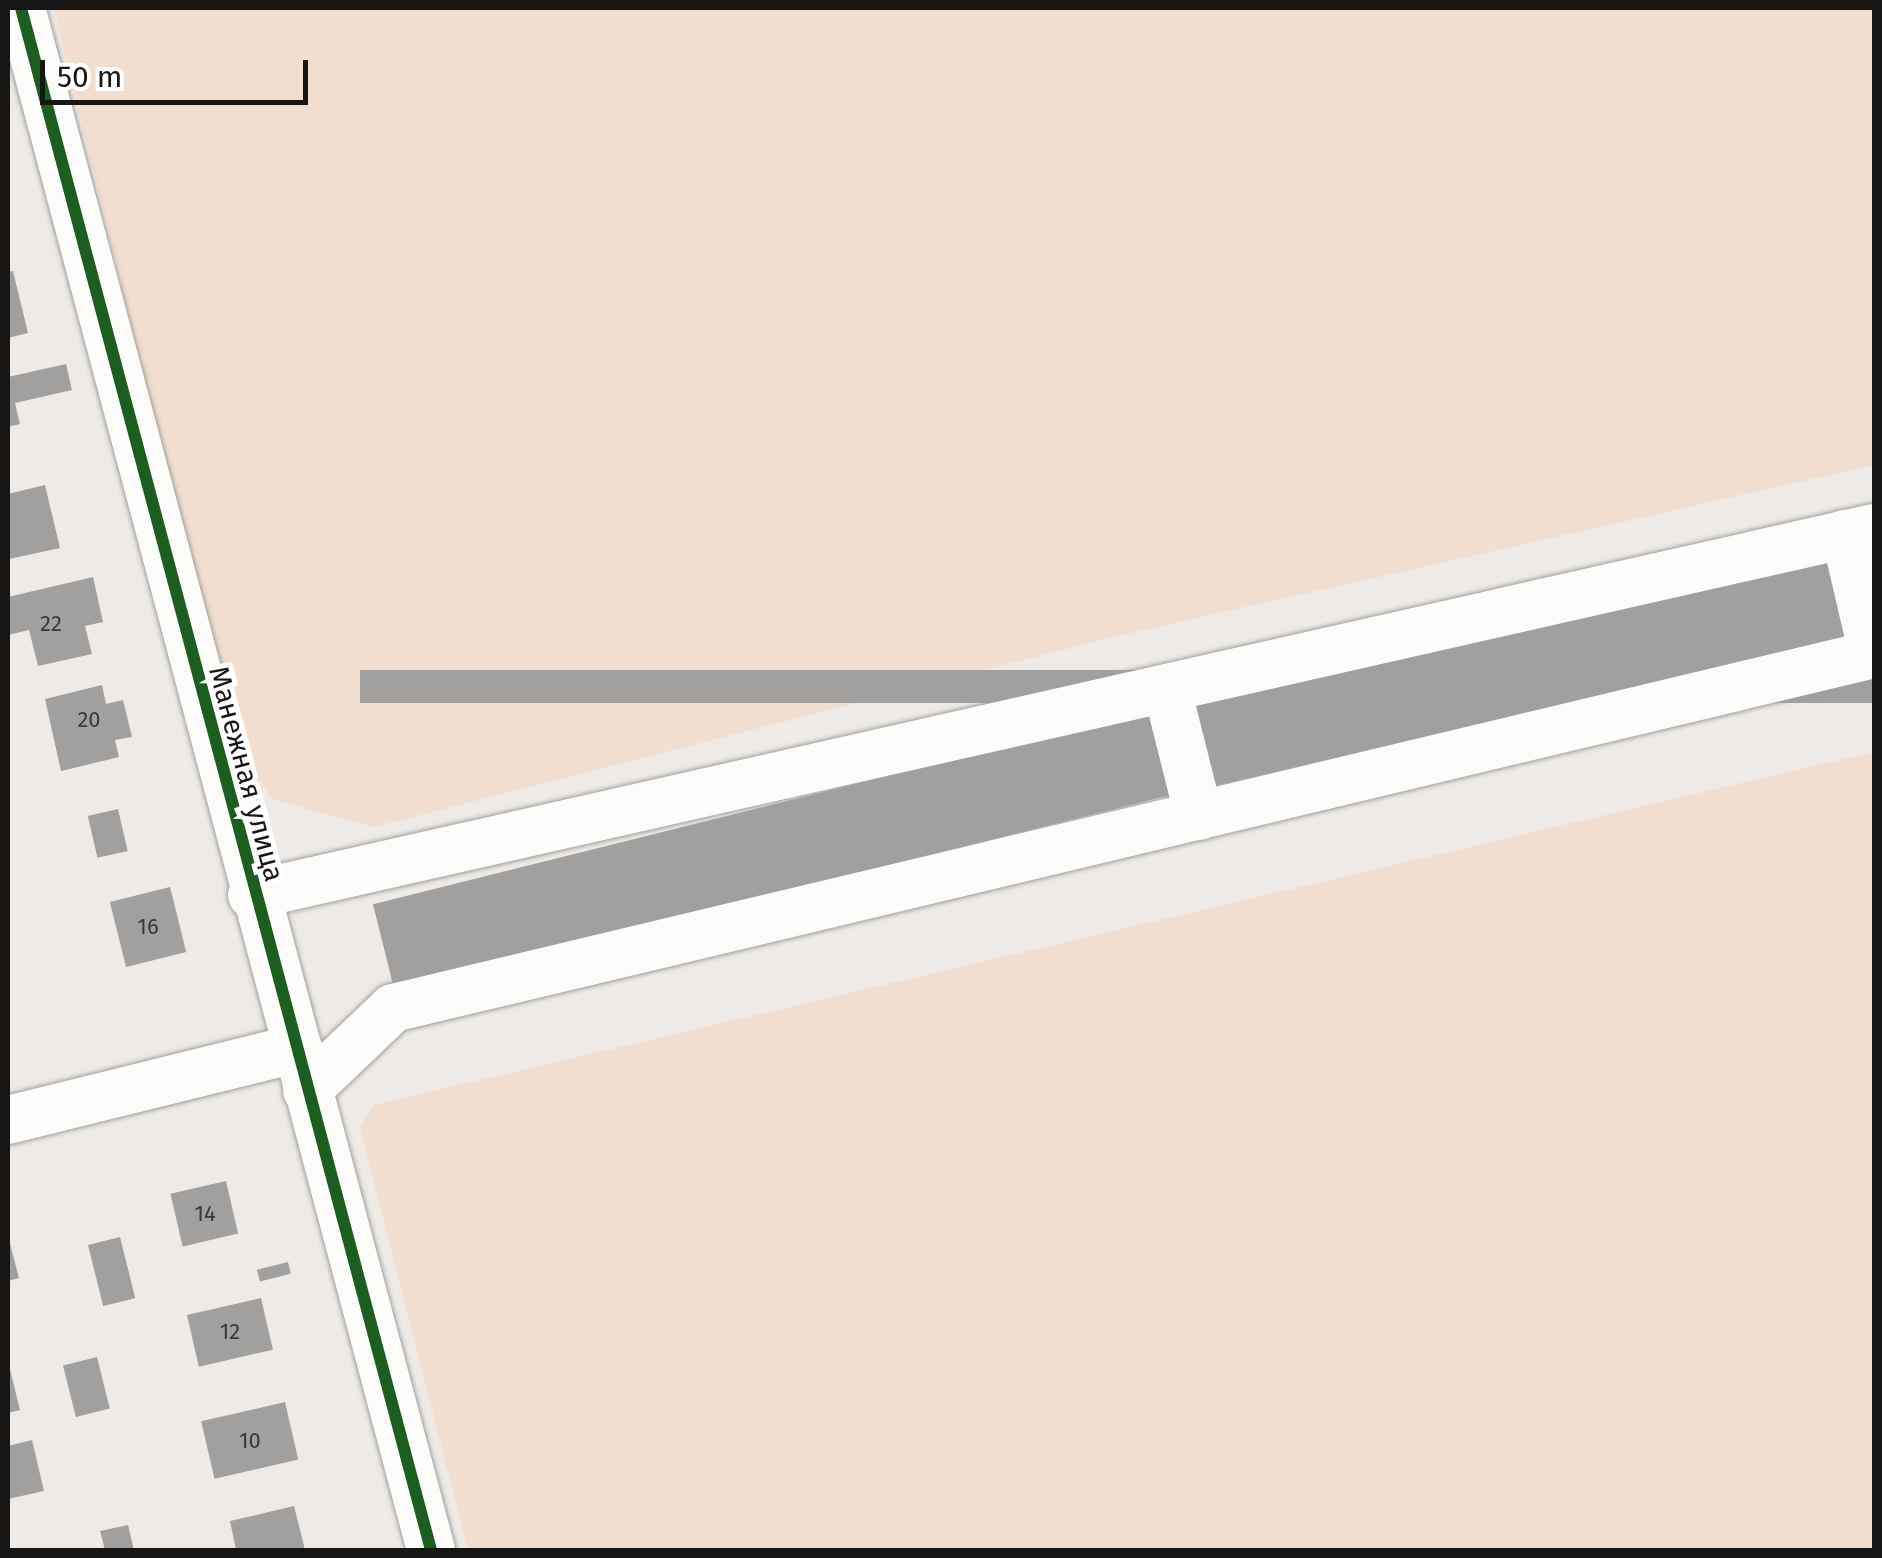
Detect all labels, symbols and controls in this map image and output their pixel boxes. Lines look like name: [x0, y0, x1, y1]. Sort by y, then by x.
scale bar: [45, 40, 312, 102]
text: 50 m: [57, 59, 122, 95]
house number: 22: [40, 611, 62, 637]
street label: Манежная улица: [201, 663, 291, 885]
house number: 20: [77, 707, 101, 733]
house number: 16: [137, 914, 159, 940]
house number: 14: [194, 1201, 216, 1227]
house number: 12: [220, 1319, 240, 1345]
house number: 10: [239, 1428, 261, 1454]

